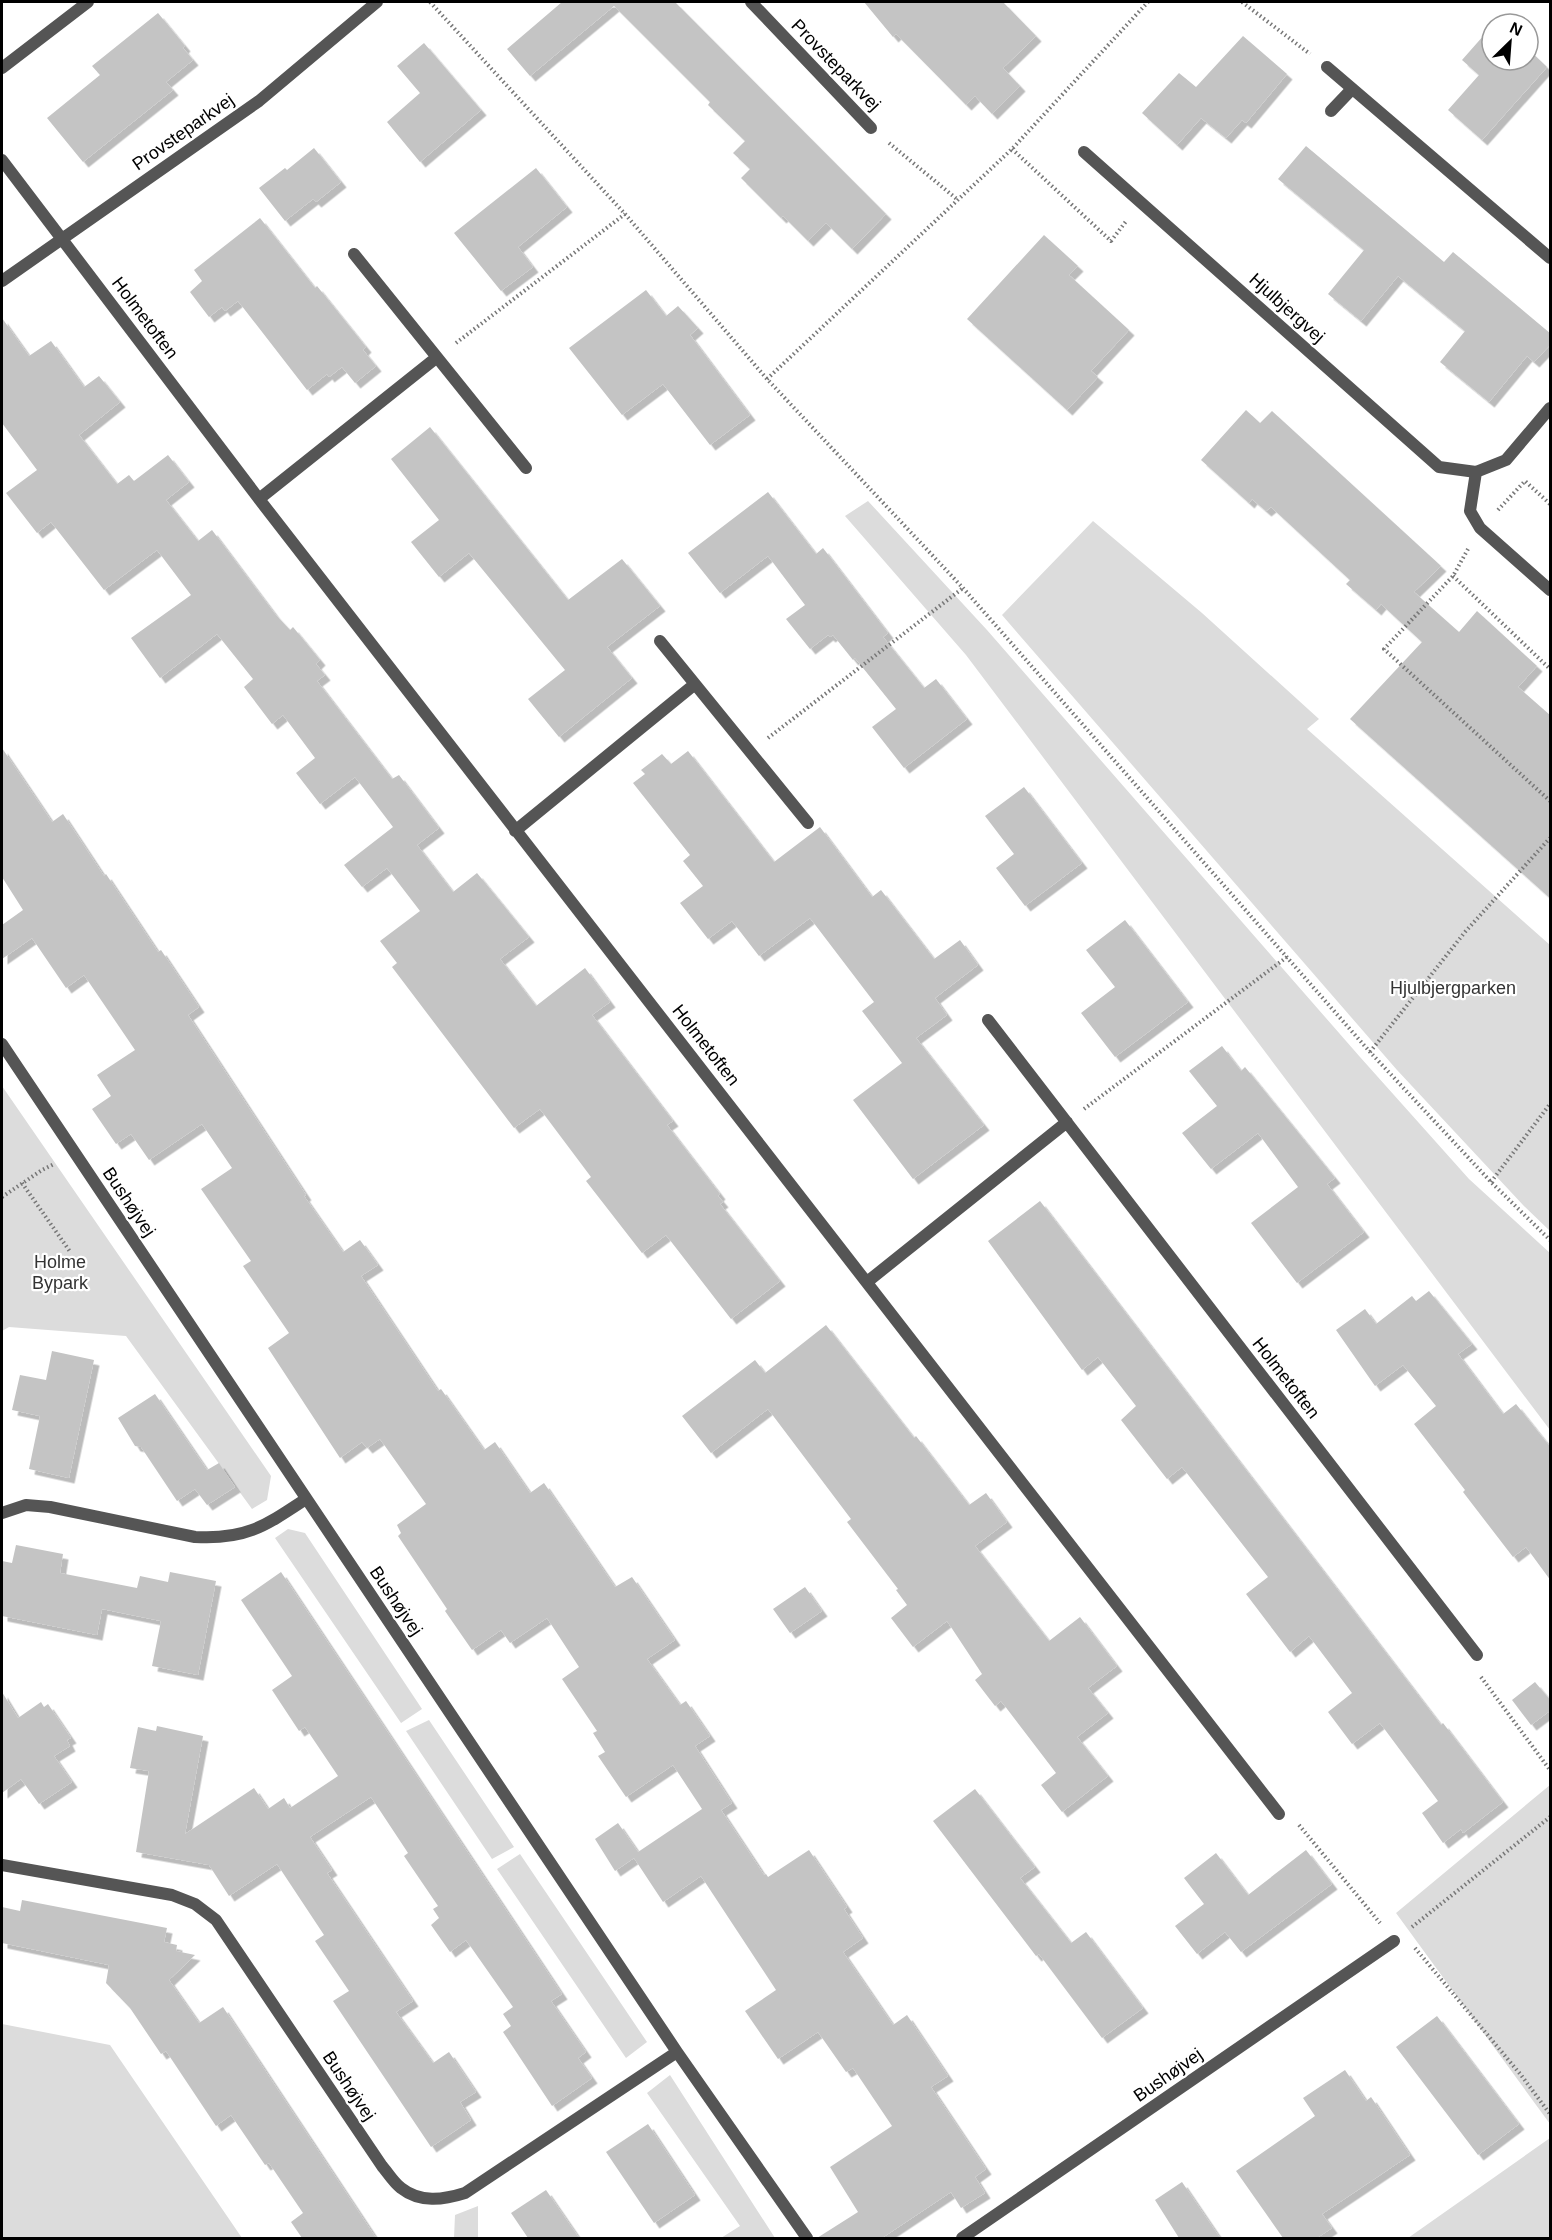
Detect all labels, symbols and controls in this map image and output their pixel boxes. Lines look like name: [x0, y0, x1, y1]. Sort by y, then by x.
north arrow: [1480, 12, 1540, 72]
street label: Provsteparkvej: [787, 15, 885, 115]
text: N: [1507, 19, 1525, 39]
street label: Provsteparkvej: [128, 90, 238, 174]
street label: Hjulbjergvej: [1245, 269, 1329, 347]
street label: Holmetoften: [108, 273, 182, 363]
park label: Hjulbjergparken: [1390, 978, 1516, 998]
street label: Holmetoften: [668, 1001, 744, 1089]
street label: Bushøjvej: [99, 1164, 159, 1240]
park label: Holme Bypark: [32, 1252, 89, 1293]
street label: Holmetoften: [1248, 1334, 1324, 1422]
street label: Bushøjvej: [366, 1563, 426, 1639]
street label: Bushøjvej: [1130, 2044, 1206, 2106]
street label: Bushøjvej: [319, 2048, 379, 2124]

